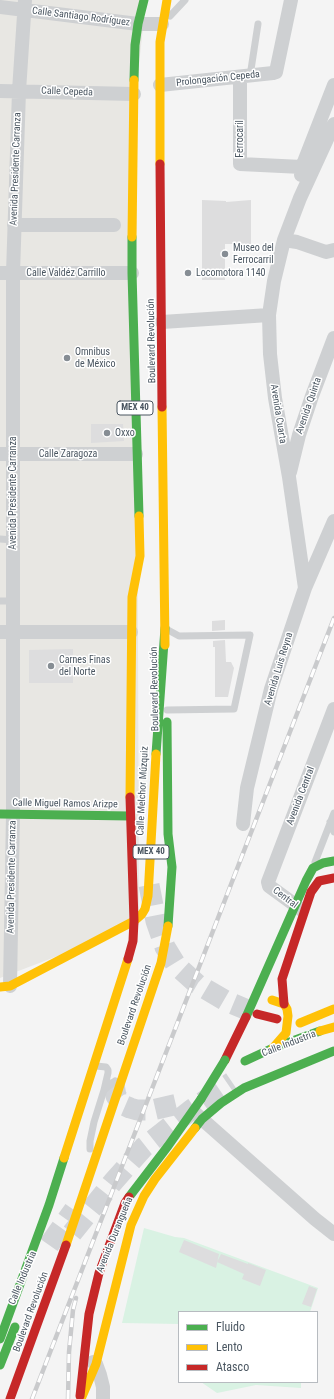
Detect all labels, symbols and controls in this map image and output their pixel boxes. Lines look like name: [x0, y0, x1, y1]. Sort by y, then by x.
street label: Calle Santiago Rodríguez: [31, 5, 131, 29]
street label: Prolongación Cepeda: [176, 69, 260, 89]
street label: Calle Cepeda: [41, 85, 93, 99]
street label: Avenida Presidente Carranza: [8, 112, 24, 226]
street label: Ferrocaril: [234, 120, 246, 158]
place label: Museo del Ferrocarril: [233, 242, 274, 266]
marker: Museo del Ferrocarril: [220, 249, 230, 259]
street label: Calle Valdéz Carrillo: [26, 267, 106, 279]
place label: Locomotora 1140: [196, 267, 266, 279]
marker: Locomotora 1140: [183, 268, 193, 278]
street label: Boulevard Revolución: [145, 299, 159, 383]
place label: Omnibus de México: [75, 346, 116, 370]
marker: Omnibus de México: [62, 353, 72, 363]
street label: Avenida Quinta: [294, 376, 324, 436]
street label: Avenida Cuarta: [267, 383, 289, 445]
road number: MEX 40: [117, 401, 153, 415]
place label: Oxxo: [115, 427, 135, 439]
marker: Oxxo: [102, 428, 112, 438]
street label: Avenida Presidente Carranza: [7, 436, 19, 550]
street label: Calle Zaragoza: [39, 448, 97, 460]
street label: Avenida Luis Reyna: [262, 631, 296, 707]
street label: Boulevard Revolución: [148, 647, 162, 731]
place label: Carnes Finas del Norte: [59, 654, 110, 678]
marker: Carnes Finas del Norte: [46, 661, 56, 671]
street label: Calle Melchor Múzquiz: [135, 746, 151, 836]
street label: Avenida Central: [284, 765, 318, 827]
street label: Calle Miguel Ramos Arizpe: [12, 797, 118, 811]
street label: Avenida Presidente Carranza: [5, 820, 19, 934]
road number: MEX 40: [133, 845, 169, 859]
street label: Central: [270, 885, 300, 911]
street label: Boulevard Revolución: [116, 963, 154, 1047]
street label: Calle Industria: [260, 1028, 318, 1060]
street label: Avenida Durangueña: [94, 1195, 136, 1275]
street label: Calle Industria: [6, 1250, 40, 1306]
street label: Boulevard Revolución: [11, 1270, 51, 1354]
legend: [178, 1311, 318, 1383]
text: Fluido: [216, 1320, 245, 1334]
text: Lento: [216, 1340, 243, 1354]
text: Atasco: [216, 1360, 249, 1374]

